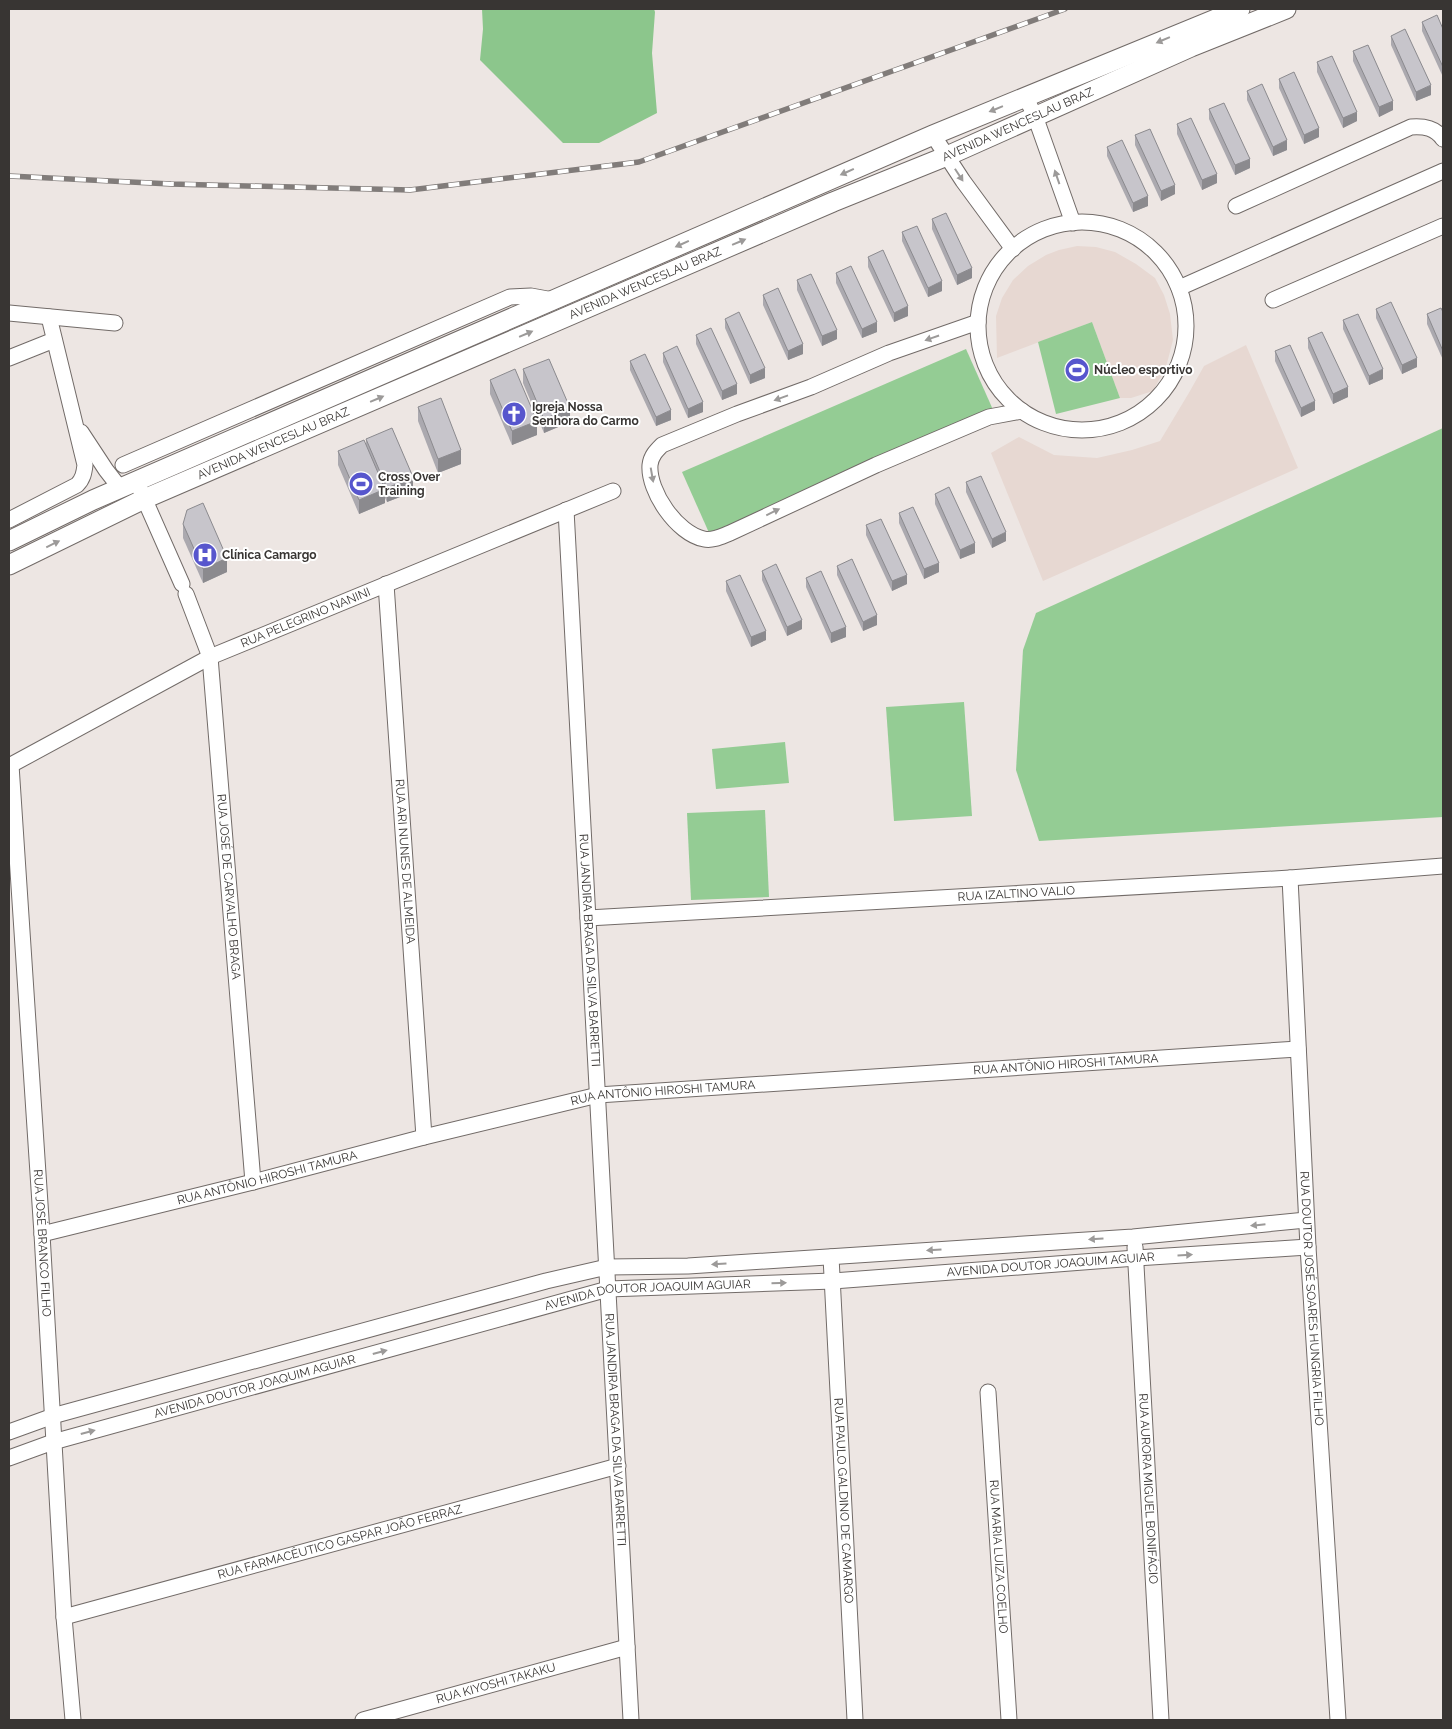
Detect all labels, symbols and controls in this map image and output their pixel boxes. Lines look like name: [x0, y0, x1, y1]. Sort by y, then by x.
one-way arrow: [1156, 37, 1170, 45]
street label: AVENIDA WENCESLAU BRAZ: [940, 84, 1096, 164]
one-way arrow: [989, 106, 1004, 114]
one-way arrow: [840, 169, 854, 177]
one-way arrow: [955, 169, 964, 182]
one-way arrow: [1052, 169, 1060, 184]
one-way arrow: [732, 238, 746, 246]
one-way arrow: [675, 241, 689, 249]
street label: AVENIDA WENCESLAU BRAZ: [567, 244, 724, 322]
one-way arrow: [519, 330, 533, 338]
one-way arrow: [924, 334, 939, 342]
sports icon: Núcleo esportivo: [1064, 357, 1090, 383]
place label: Núcleo esportivo: [1094, 363, 1192, 377]
one-way arrow: [370, 394, 384, 402]
one-way arrow: [774, 395, 789, 402]
place label: Igreja Nossa Senhora do Carmo: [532, 400, 639, 428]
church icon: Igreja Nossa Senhora do Carmo: [501, 401, 527, 427]
street label: AVENIDA WENCESLAU BRAZ: [195, 404, 352, 482]
one-way arrow: [648, 467, 656, 483]
place label: Cross Over Training: [378, 470, 440, 498]
sports icon: Cross Over Training: [348, 471, 374, 497]
one-way arrow: [766, 508, 780, 516]
one-way arrow: [46, 539, 60, 547]
hospital icon: Clínica Camargo: [192, 542, 218, 568]
place label: Clínica Camargo: [222, 548, 317, 562]
street label: RUA PELEGRINO NANINI: [239, 585, 372, 651]
street label: RUA ARI NUNES DE ALMEIDA: [392, 778, 418, 944]
street label: RUA JOSÉ DE CARVALHO BRAGA: [214, 793, 243, 980]
street label: RUA JANDIRA BRAGA DA SILVA BARRETTI: [576, 834, 603, 1067]
street label: RUA IZALTINO VALIO: [957, 883, 1075, 904]
street label: RUA ANTÔNIO HIROSHI TAMURA: [973, 1051, 1159, 1077]
street label: RUA ANTÔNIO HIROSHI TAMURA: [569, 1078, 756, 1108]
street label: RUA ANTÔNIO HIROSHI TAMURA: [176, 1148, 359, 1207]
street label: RUA JOSÉ BRANCO FILHO: [31, 1169, 54, 1317]
street label: RUA DOUTOR JOSÉ SOARES HUNGRIA FILHO: [1297, 1171, 1326, 1426]
one-way arrow: [1250, 1221, 1266, 1229]
one-way arrow: [1088, 1236, 1104, 1244]
one-way arrow: [926, 1246, 942, 1254]
street label: AVENIDA DOUTOR JOAQUIM AGUIAR: [946, 1250, 1155, 1279]
one-way arrow: [1178, 1250, 1194, 1258]
one-way arrow: [711, 1260, 727, 1268]
street label: AVENIDA DOUTOR JOAQUIM AGUIAR: [543, 1277, 751, 1313]
one-way arrow: [771, 1279, 787, 1287]
street label: RUA JANDIRA BRAGA DA SILVA BARRETTI: [602, 1313, 629, 1547]
one-way arrow: [372, 1348, 387, 1356]
street label: AVENIDA DOUTOR JOAQUIM AGUIAR: [152, 1352, 357, 1421]
street label: RUA AURORA MIGUEL BONIFÁCIO: [1136, 1393, 1161, 1584]
street label: RUA PAULO GALDINO DE CAMARGO: [831, 1398, 856, 1604]
one-way arrow: [81, 1428, 96, 1436]
street label: RUA MARIA LUIZA COELHO: [987, 1479, 1010, 1634]
street label: RUA FARMACÊUTICO GASPAR JOÃO FERRAZ: [216, 1502, 464, 1582]
street label: RUA KIYOSHI TAKAKU: [435, 1660, 557, 1706]

